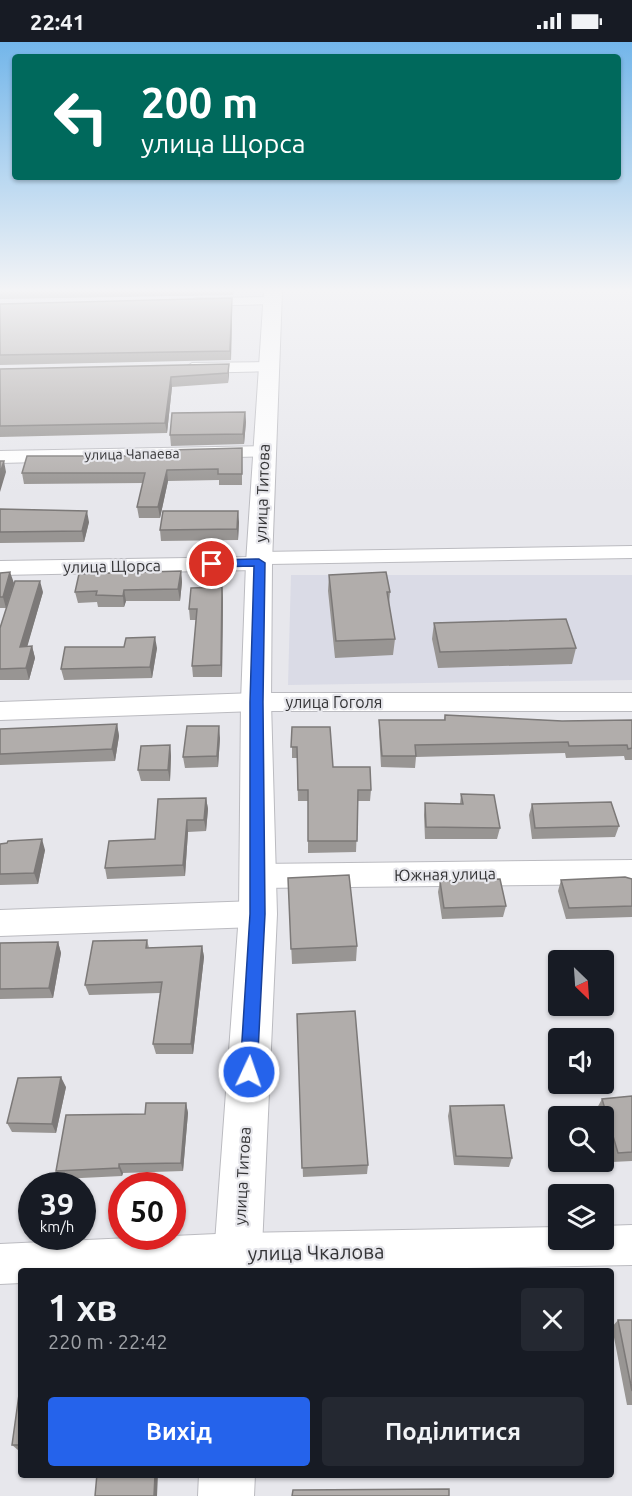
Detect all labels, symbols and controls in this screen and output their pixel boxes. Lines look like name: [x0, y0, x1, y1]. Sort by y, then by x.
text: 22:41: [30, 9, 85, 34]
icon: left: [42, 78, 120, 156]
text: 200 m: [141, 79, 258, 126]
text: улица Щорса: [141, 128, 306, 158]
street label: улица Титова: [251, 443, 273, 543]
street label: улица Чапаева: [84, 445, 180, 463]
pin: [186, 538, 237, 589]
icon: arrive: [195, 547, 228, 580]
street label: улица Щорса: [63, 556, 161, 576]
street label: улица Гоголя: [286, 693, 382, 711]
street label: Южная улица: [394, 864, 496, 884]
north arrow: [548, 950, 614, 1016]
map controls: [548, 950, 614, 1250]
button: sound: [548, 1028, 614, 1094]
position arrow: [217, 1040, 281, 1104]
button: search: [548, 1106, 614, 1172]
street label: улица Титова: [230, 1126, 254, 1226]
speed limit sign: 50: [108, 1172, 186, 1250]
button: layers: [548, 1184, 614, 1250]
text: 39: [40, 1187, 74, 1221]
text: km/h: [40, 1218, 74, 1235]
street label: улица Чкалова: [247, 1239, 385, 1265]
text: 1 хв: [48, 1287, 117, 1328]
button: close: [521, 1288, 584, 1351]
text: 220 m · 22:42: [48, 1330, 168, 1353]
button: Вихід: [48, 1397, 310, 1466]
button: Поділитися: [322, 1397, 584, 1466]

